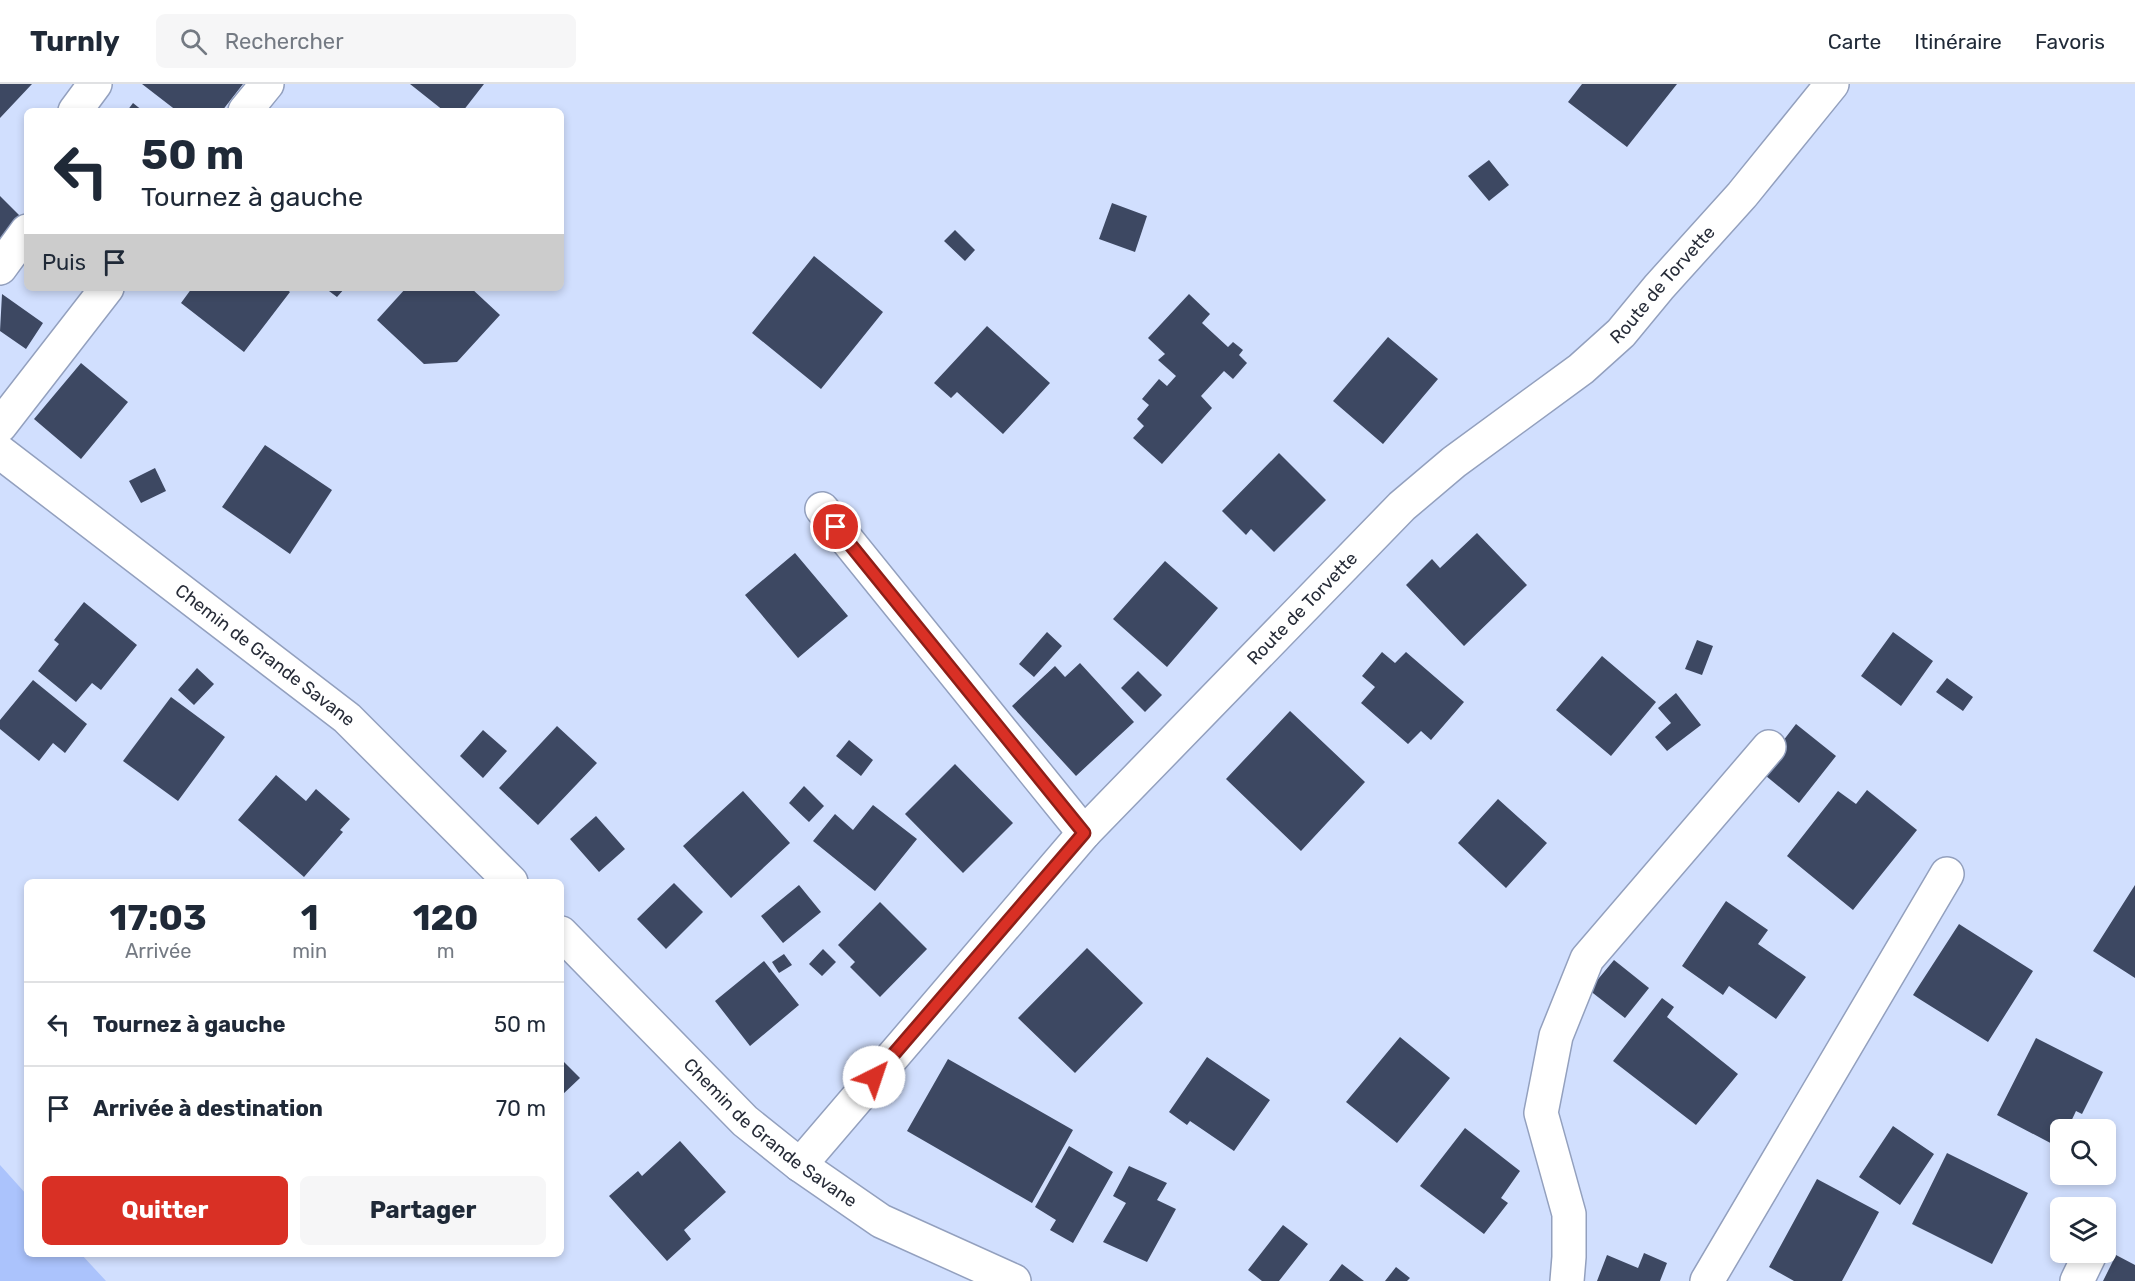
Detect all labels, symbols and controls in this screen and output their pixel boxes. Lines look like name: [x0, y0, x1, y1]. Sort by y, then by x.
search box: [156, 14, 576, 68]
text: Turnly: [30, 25, 120, 58]
icon: search: [177, 25, 210, 58]
text: Rechercher: [225, 28, 344, 55]
text: Carte: [1828, 29, 1881, 54]
text: Itinéraire: [1914, 29, 2002, 54]
text: Favoris: [2035, 29, 2105, 54]
text: 50 m: [141, 130, 244, 180]
icon: left: [42, 132, 120, 210]
text: Tournez à gauche: [141, 181, 363, 213]
street label: Route de Torvette: [1606, 221, 1720, 348]
icon: arrive: [98, 246, 131, 279]
text: Puis: [42, 249, 86, 276]
pin: [810, 501, 861, 552]
icon: arrive: [819, 510, 852, 543]
street label: Route de Torvette: [1242, 547, 1362, 670]
street label: Chemin de Grande Savane: [171, 579, 360, 731]
text: 17:03: [110, 896, 207, 939]
text: 1: [301, 896, 319, 939]
text: 120: [413, 896, 478, 939]
text: Arrivée: [125, 939, 191, 963]
text: min: [292, 939, 327, 963]
text: m: [437, 939, 454, 963]
icon: left: [42, 1008, 75, 1041]
text: Tournez à gauche: [93, 1011, 286, 1038]
text: 50 m: [494, 1011, 546, 1038]
position arrow: [842, 1045, 906, 1109]
street label: Chemin de Grande Savane: [679, 1054, 861, 1212]
icon: arrive: [42, 1092, 75, 1125]
text: Arrivée à destination: [93, 1095, 323, 1122]
text: 70 m: [496, 1095, 546, 1122]
map controls: [2050, 1119, 2116, 1263]
button: search: [2050, 1119, 2116, 1185]
button: Quitter: [42, 1176, 288, 1245]
button: Partager: [300, 1176, 546, 1245]
button: layers: [2050, 1197, 2116, 1263]

